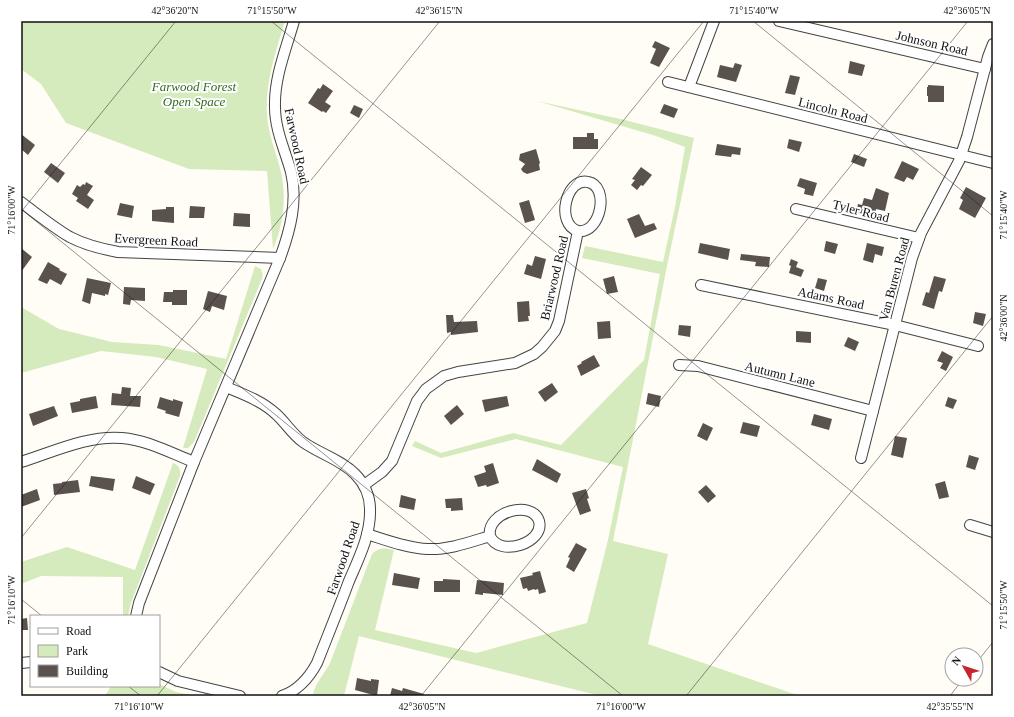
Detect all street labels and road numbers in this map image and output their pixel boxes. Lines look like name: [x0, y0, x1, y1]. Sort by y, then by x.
street label: Johnson Road: [895, 27, 970, 59]
street label: Lincoln Road: [797, 94, 870, 126]
street label: Farwood Road: [282, 107, 312, 186]
street label: Tyler Road: [831, 197, 891, 225]
street label: Evergreen Road: [114, 230, 199, 250]
street label: Briarwood Road: [537, 234, 571, 322]
street label: Van Buren Road: [876, 235, 912, 322]
street label: Adams Road: [796, 284, 866, 312]
street label: Autumn Lane: [743, 358, 817, 390]
street label: Farwood Road: [323, 519, 363, 597]

